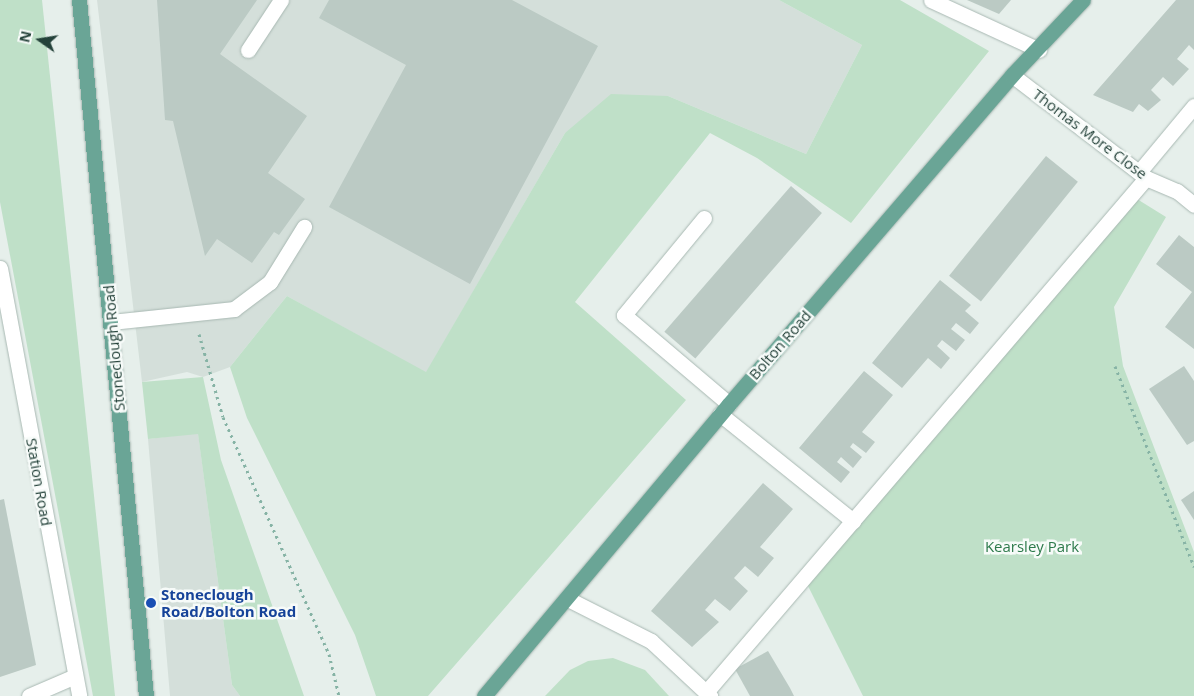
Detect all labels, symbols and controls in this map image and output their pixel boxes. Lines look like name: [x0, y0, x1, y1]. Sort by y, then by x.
north arrow: [15, 15, 65, 65]
text: N: [14, 29, 35, 44]
street label: Thomas More Close: [1029, 85, 1151, 183]
street label: Stoneclough Road: [100, 284, 128, 412]
street label: Bolton Road: [745, 307, 815, 383]
street label: Station Road: [22, 437, 56, 527]
park label: Kearsley Park: [985, 538, 1079, 556]
place label: Stoneclough Road/Bolton Road: [161, 585, 296, 620]
marker: Stoneclough Road/Bolton Road: [145, 597, 157, 609]

